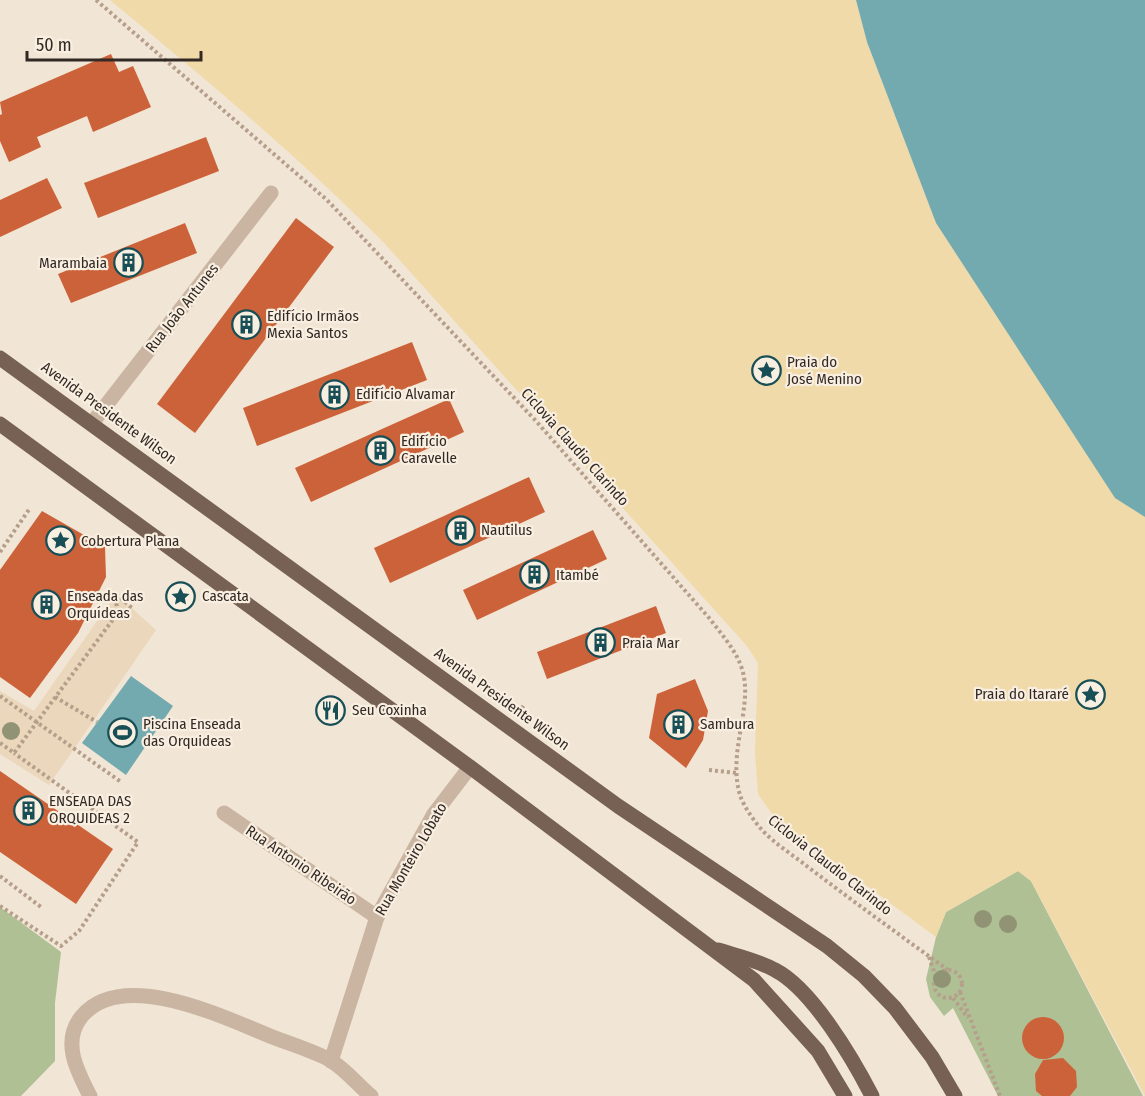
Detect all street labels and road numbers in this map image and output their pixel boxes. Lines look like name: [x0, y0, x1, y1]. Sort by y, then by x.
street label: Rua João Antunes: [142, 260, 222, 356]
street label: Avenida Presidente Wilson: [38, 358, 180, 468]
street label: Ciclovia Claudio Clarindo: [517, 384, 633, 510]
street label: Avenida Presidente Wilson: [431, 644, 573, 754]
street label: Rua Monteiro Lobato: [371, 799, 451, 919]
street label: Ciclovia Claudio Clarindo: [764, 811, 896, 919]
street label: Rua Antonio Ribeirão: [242, 821, 360, 909]

